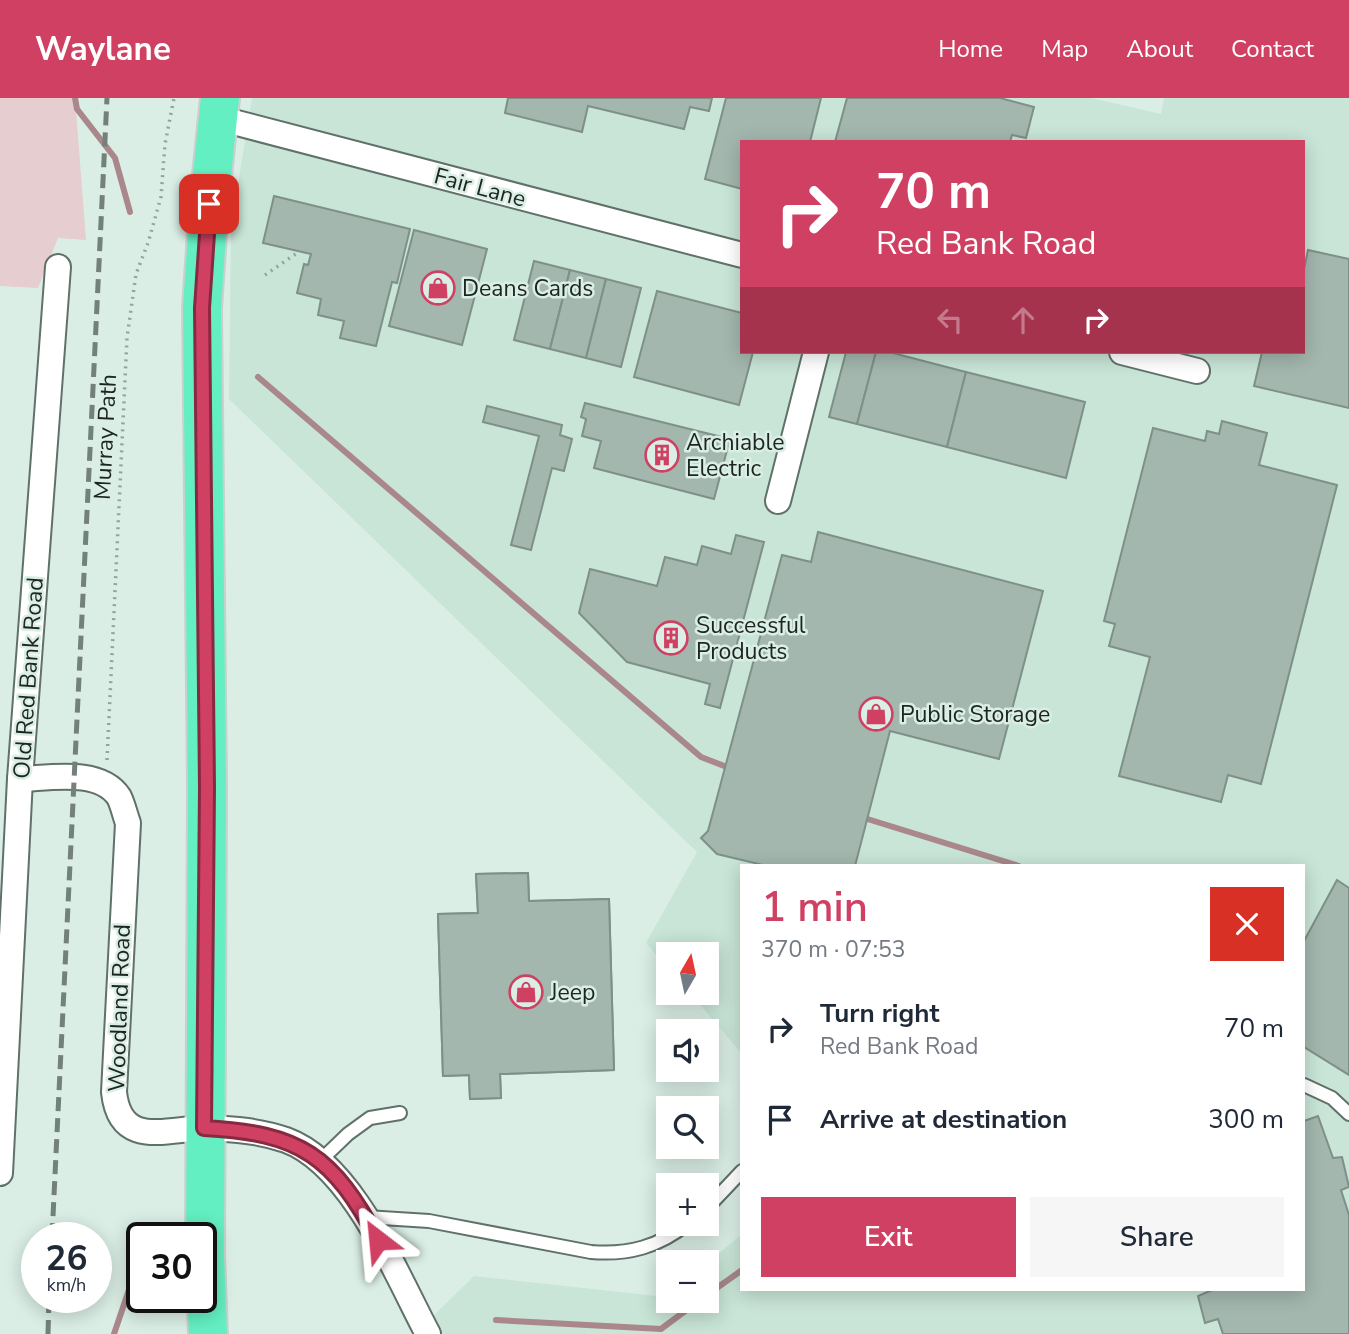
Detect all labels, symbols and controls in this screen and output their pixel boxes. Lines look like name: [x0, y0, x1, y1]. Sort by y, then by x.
text: Waylane: [35, 27, 171, 72]
text: Home: [938, 33, 1003, 65]
text: Map: [1041, 33, 1088, 65]
text: About: [1126, 33, 1193, 65]
text: Contact: [1231, 33, 1314, 65]
text: 70 m: [876, 158, 991, 225]
street label: Fair Lane: [431, 160, 529, 215]
icon: right: [761, 168, 852, 259]
pin: [179, 174, 239, 234]
icon: arrive: [190, 185, 228, 223]
text: Red Bank Road: [876, 222, 1096, 265]
shop icon: Deans Cards: [419, 269, 457, 307]
place label: Deans Cards: [462, 273, 593, 304]
icon: left: [931, 301, 969, 339]
icon: ahead: [1004, 301, 1042, 339]
icon: right: [1077, 301, 1115, 339]
street label: Murray Path: [87, 373, 124, 501]
place label: Archiable Electric: [686, 427, 784, 484]
building icon: Archiable Electric: [643, 436, 681, 474]
street label: Old Red Bank Road: [6, 576, 51, 780]
place label: Successful Products: [696, 610, 806, 667]
building icon: Successful Products: [652, 619, 690, 657]
shop icon: Public Storage: [857, 695, 895, 733]
place label: Public Storage: [900, 699, 1050, 730]
text: 1 min: [761, 879, 868, 936]
button: close: [1210, 887, 1284, 961]
street label: Woodland Road: [101, 924, 138, 1092]
text: 370 m · 07:53: [761, 934, 906, 965]
north arrow: [656, 942, 719, 1004]
map controls: [656, 942, 719, 1313]
shop icon: Jeep: [507, 973, 545, 1011]
place label: Jeep: [549, 977, 595, 1008]
text: Turn right: [820, 996, 939, 1031]
icon: right: [761, 1010, 799, 1048]
text: 70 m: [1224, 1011, 1284, 1046]
button: sound: [656, 1019, 719, 1082]
text: Red Bank Road: [820, 1031, 978, 1062]
button: search: [656, 1096, 719, 1159]
icon: arrive: [761, 1101, 799, 1139]
text: Arrive at destination: [820, 1102, 1067, 1137]
text: 300 m: [1208, 1102, 1284, 1137]
button: +: [656, 1173, 719, 1236]
button: Exit: [761, 1197, 1016, 1277]
button: Share: [1030, 1197, 1284, 1277]
position arrow: [341, 1203, 415, 1277]
speed limit sign: 30: [126, 1222, 217, 1313]
text: 26: [45, 1235, 88, 1282]
button: −: [656, 1250, 719, 1313]
text: km/h: [47, 1273, 86, 1297]

